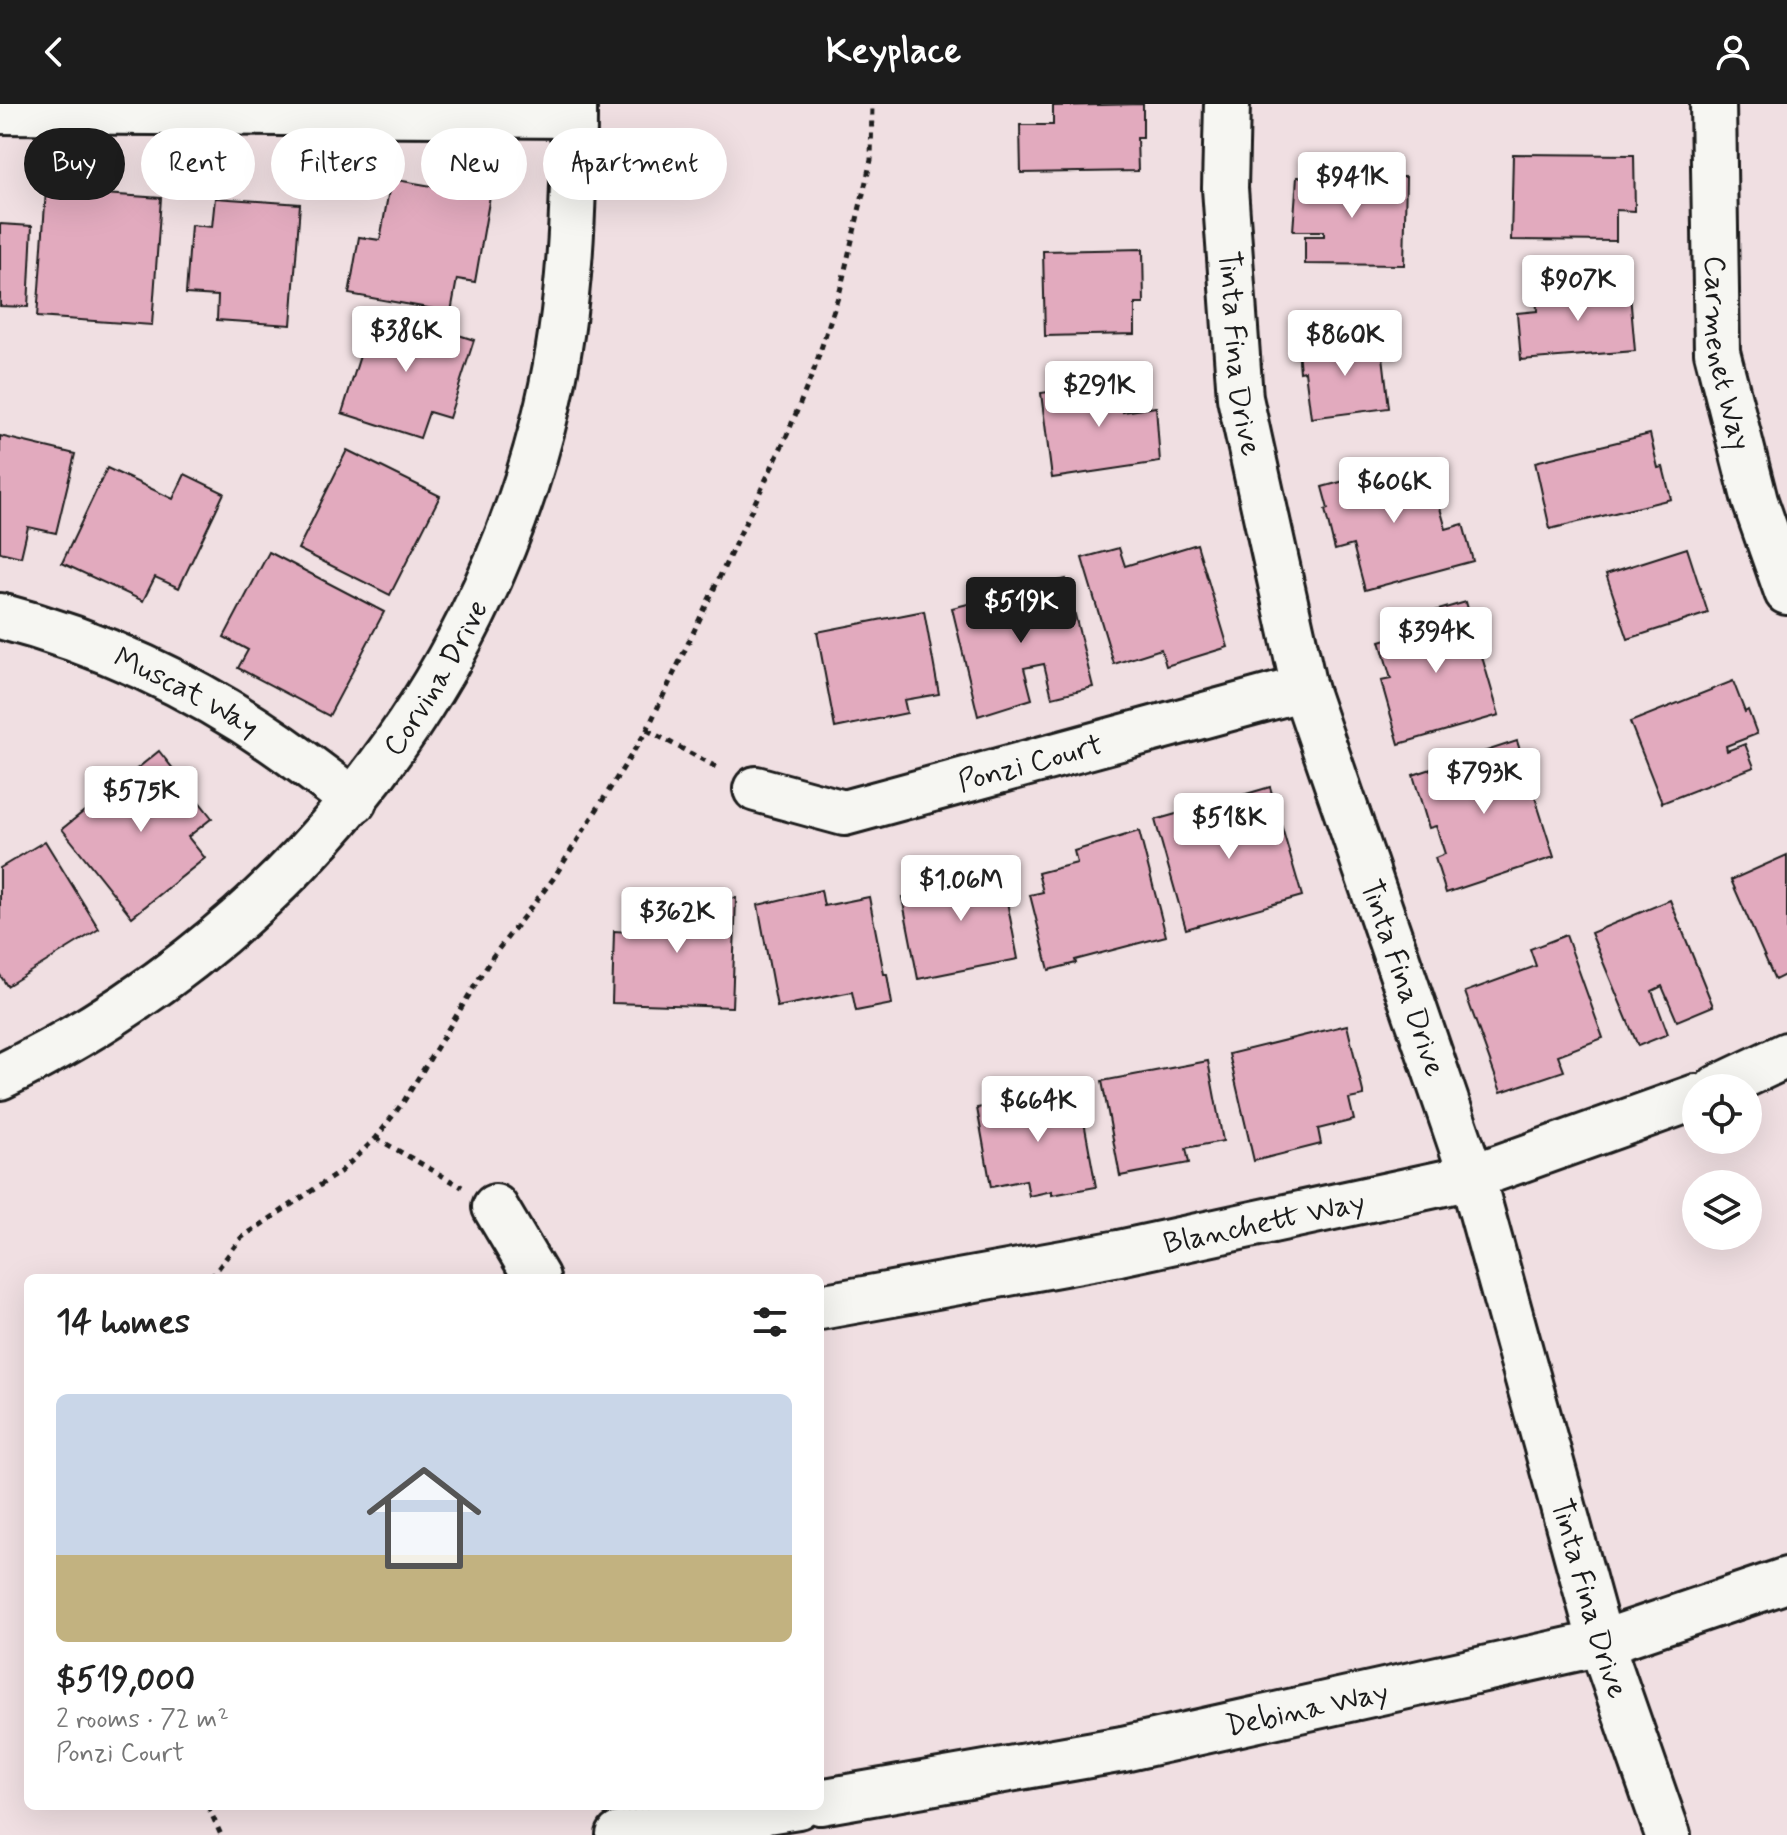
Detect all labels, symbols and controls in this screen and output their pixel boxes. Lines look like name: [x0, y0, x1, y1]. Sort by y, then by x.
text: Keyplace: [826, 29, 961, 76]
icon: back: [32, 30, 76, 74]
icon: person: [1711, 30, 1755, 74]
chip: Buy: [24, 128, 125, 200]
chip: Rent: [141, 128, 255, 200]
chip: Filters: [271, 128, 405, 200]
chip: New: [421, 128, 527, 200]
chip: Apartment: [543, 128, 727, 200]
pin: $941K: [1296, 152, 1408, 220]
text: $941K: [1316, 161, 1388, 195]
street label: Tinta Fina Drive: [1209, 250, 1270, 460]
pin: $907K: [1522, 255, 1634, 323]
street label: Carmenet Way: [1694, 255, 1759, 454]
text: $907K: [1540, 264, 1616, 298]
pin: $386K: [350, 306, 462, 374]
pin: $860K: [1289, 310, 1401, 378]
text: $386K: [370, 315, 442, 349]
text: $860K: [1306, 319, 1384, 353]
pin: $291K: [1043, 361, 1155, 429]
text: $291K: [1063, 370, 1135, 404]
pin: $606K: [1338, 457, 1450, 525]
text: $606K: [1357, 466, 1431, 500]
pin: $519K: [965, 577, 1077, 645]
text: $519K: [984, 586, 1058, 620]
street label: Corvina Drive: [375, 594, 498, 764]
pin: $394K: [1380, 607, 1492, 675]
text: $394K: [1398, 616, 1474, 650]
street label: Muscat Way: [107, 639, 266, 747]
street label: Ponzi Court: [954, 726, 1107, 802]
pin: $793K: [1428, 748, 1540, 816]
text: $793K: [1446, 757, 1522, 791]
pin: $575K: [85, 766, 197, 834]
text: $575K: [103, 775, 179, 809]
pin: $518K: [1173, 793, 1285, 861]
text: $518K: [1192, 802, 1266, 836]
pin: $1.06M: [896, 855, 1026, 923]
text: $1.06M: [919, 864, 1003, 898]
street label: Tinta Fina Drive: [1350, 875, 1454, 1082]
pin: $362K: [621, 887, 733, 955]
text: $362K: [639, 896, 715, 930]
map controls: [1682, 1074, 1762, 1250]
button: locate: [1682, 1074, 1762, 1154]
pin: $664K: [982, 1076, 1094, 1144]
text: $664K: [1000, 1085, 1076, 1119]
button: layers: [1682, 1170, 1762, 1250]
street label: Blanchett Way: [1160, 1183, 1369, 1264]
text: 14 homes: [56, 1300, 190, 1345]
icon: filters: [748, 1300, 792, 1344]
icon: home: [352, 1446, 496, 1590]
street label: Tinta Fina Drive: [1541, 1494, 1637, 1704]
text: $519,000: [56, 1658, 195, 1703]
street label: Debina Way: [1222, 1673, 1392, 1747]
text: 2 rooms · 72 m²: [56, 1703, 229, 1737]
text: Ponzi Court: [56, 1737, 185, 1771]

